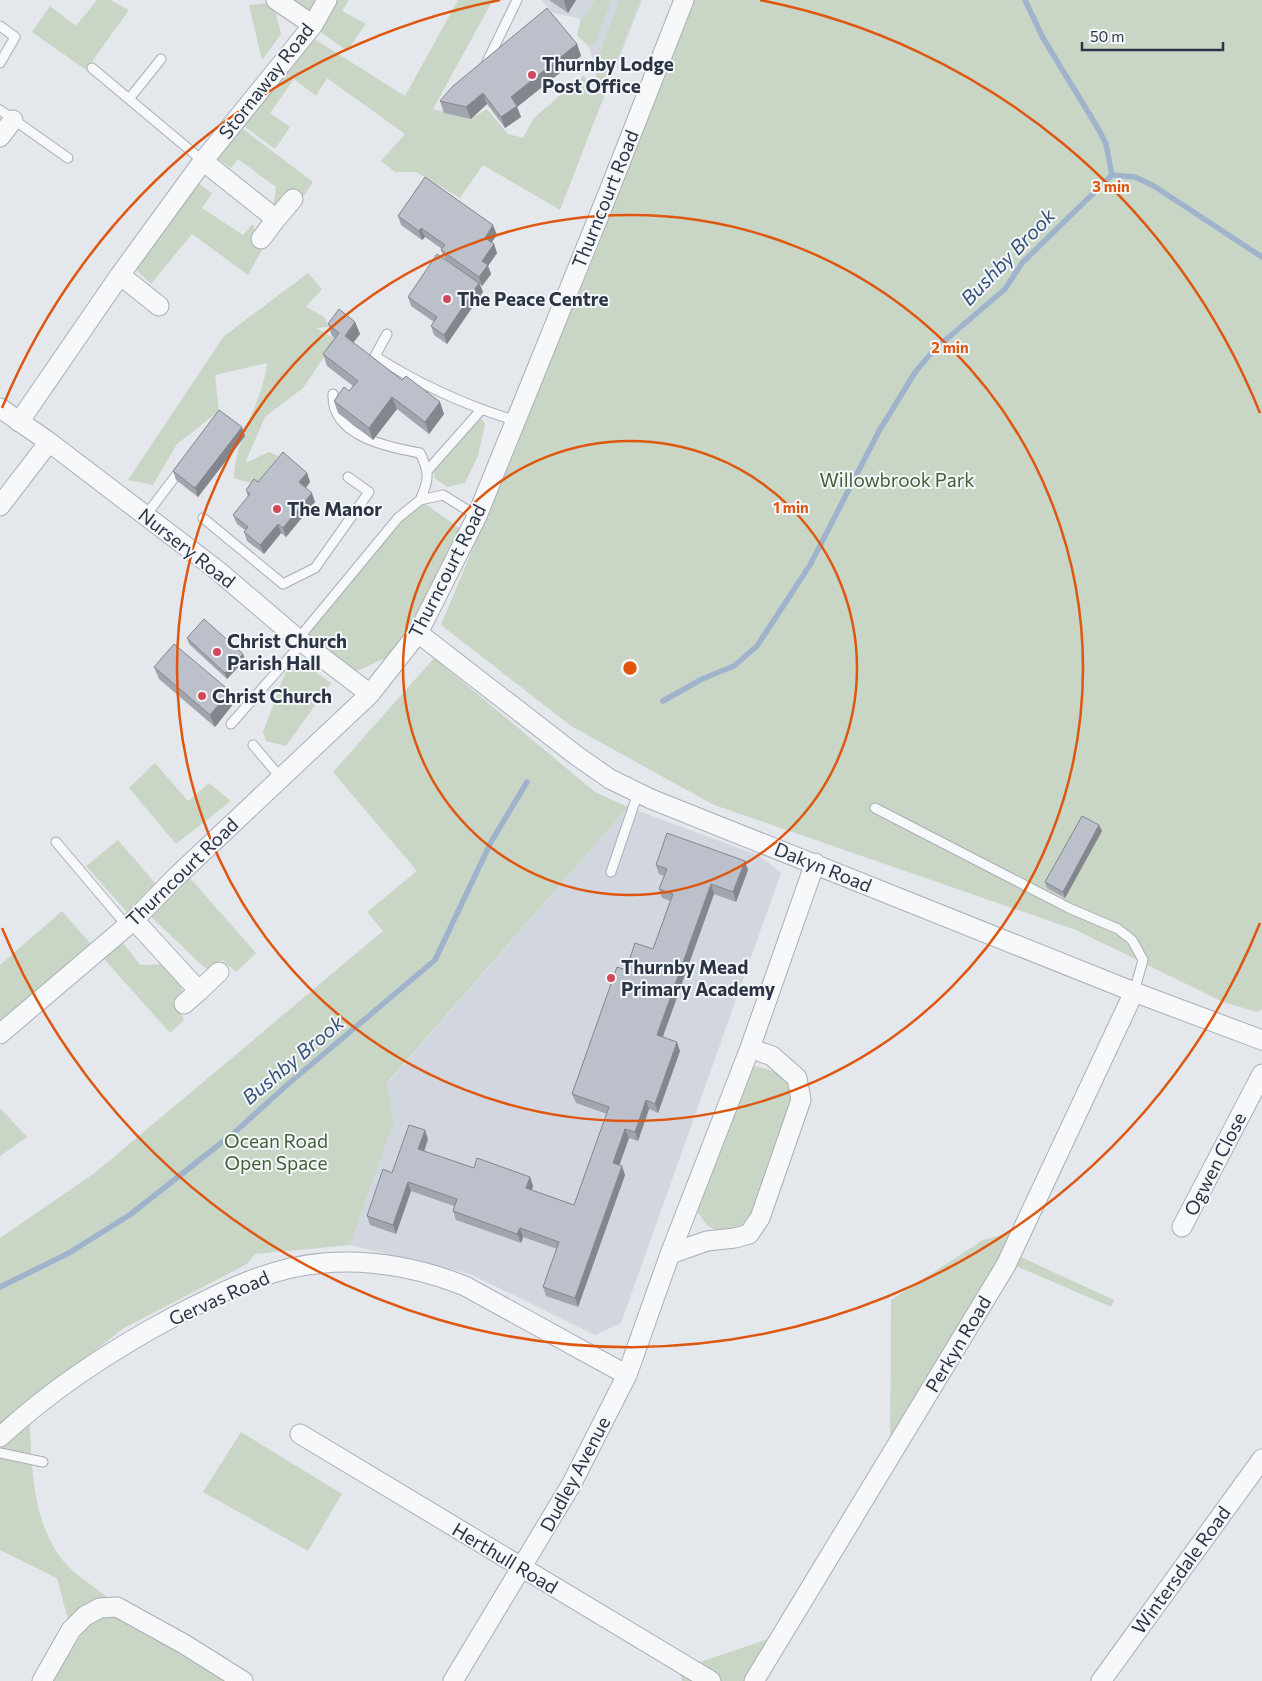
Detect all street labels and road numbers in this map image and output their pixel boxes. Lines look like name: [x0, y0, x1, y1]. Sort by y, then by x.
street label: Stornaway Road: [213, 18, 318, 143]
street label: Thurncourt Road: [566, 126, 643, 271]
street label: Thurncourt Road: [403, 500, 490, 641]
street label: Nursery Road: [134, 503, 240, 592]
street label: Thurncourt Road: [121, 812, 242, 931]
street label: Dakyn Road: [771, 837, 875, 896]
street label: Ogwen Close: [1179, 1108, 1250, 1219]
street label: Gervas Road: [165, 1265, 273, 1330]
street label: Perkyn Road: [920, 1291, 995, 1396]
street label: Dudley Avenue: [535, 1412, 615, 1535]
street label: Wintersdale Road: [1126, 1501, 1235, 1638]
street label: Herthull Road: [448, 1517, 562, 1598]

